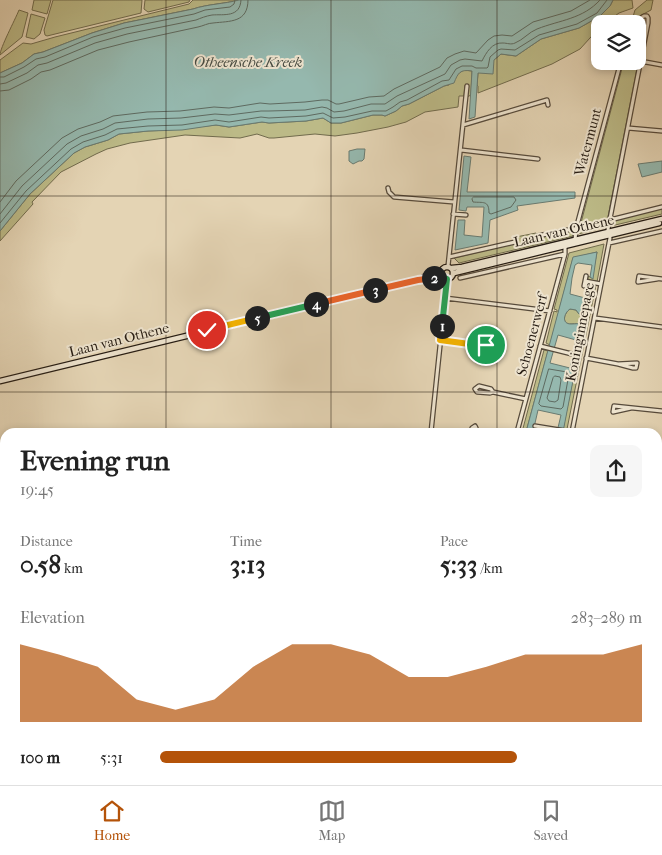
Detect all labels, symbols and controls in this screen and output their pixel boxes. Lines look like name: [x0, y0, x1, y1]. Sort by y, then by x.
map controls: [591, 15, 646, 70]
button: layers: [591, 15, 646, 70]
water label: Otheensche Kreek: [194, 53, 303, 71]
street label: Watermunt: [571, 106, 605, 179]
street label: Laan van Othene: [512, 211, 616, 251]
pin: 2: [422, 266, 446, 290]
text: 2: [431, 270, 438, 287]
pin: 3: [362, 278, 388, 302]
street label: Koninginnepage: [562, 281, 598, 383]
text: 3: [373, 282, 378, 299]
street label: Schoenerwerf: [513, 289, 552, 378]
pin: 4: [304, 292, 328, 316]
text: 4: [312, 296, 321, 313]
pin: 5: [244, 306, 270, 330]
pin: [186, 309, 228, 351]
text: 5: [254, 310, 261, 327]
pin: 1: [430, 314, 454, 338]
icon: check: [193, 316, 221, 344]
text: 1: [440, 318, 445, 335]
street label: Laan van Othene: [67, 319, 171, 361]
pin: [465, 324, 507, 366]
icon: arrive: [472, 331, 500, 359]
text: Evening run: [20, 444, 170, 477]
button: share: [590, 445, 642, 497]
text: 19:45: [20, 480, 54, 499]
text: Distance: [20, 533, 73, 550]
text: Time: [230, 533, 262, 550]
text: Pace: [440, 533, 468, 550]
text: 0.58: [20, 550, 61, 579]
text: 3:13: [230, 550, 266, 579]
text: 5:33: [440, 550, 477, 579]
text: km: [61, 560, 83, 577]
text: /km: [477, 560, 503, 577]
text: Elevation: [20, 608, 85, 627]
text: 283–289 m: [571, 608, 642, 627]
text: 100 m: [20, 748, 60, 767]
text: 5:31: [100, 748, 123, 767]
tab: Home: [94, 797, 130, 844]
tab: Map: [318, 797, 346, 844]
tab: Saved: [533, 797, 568, 844]

